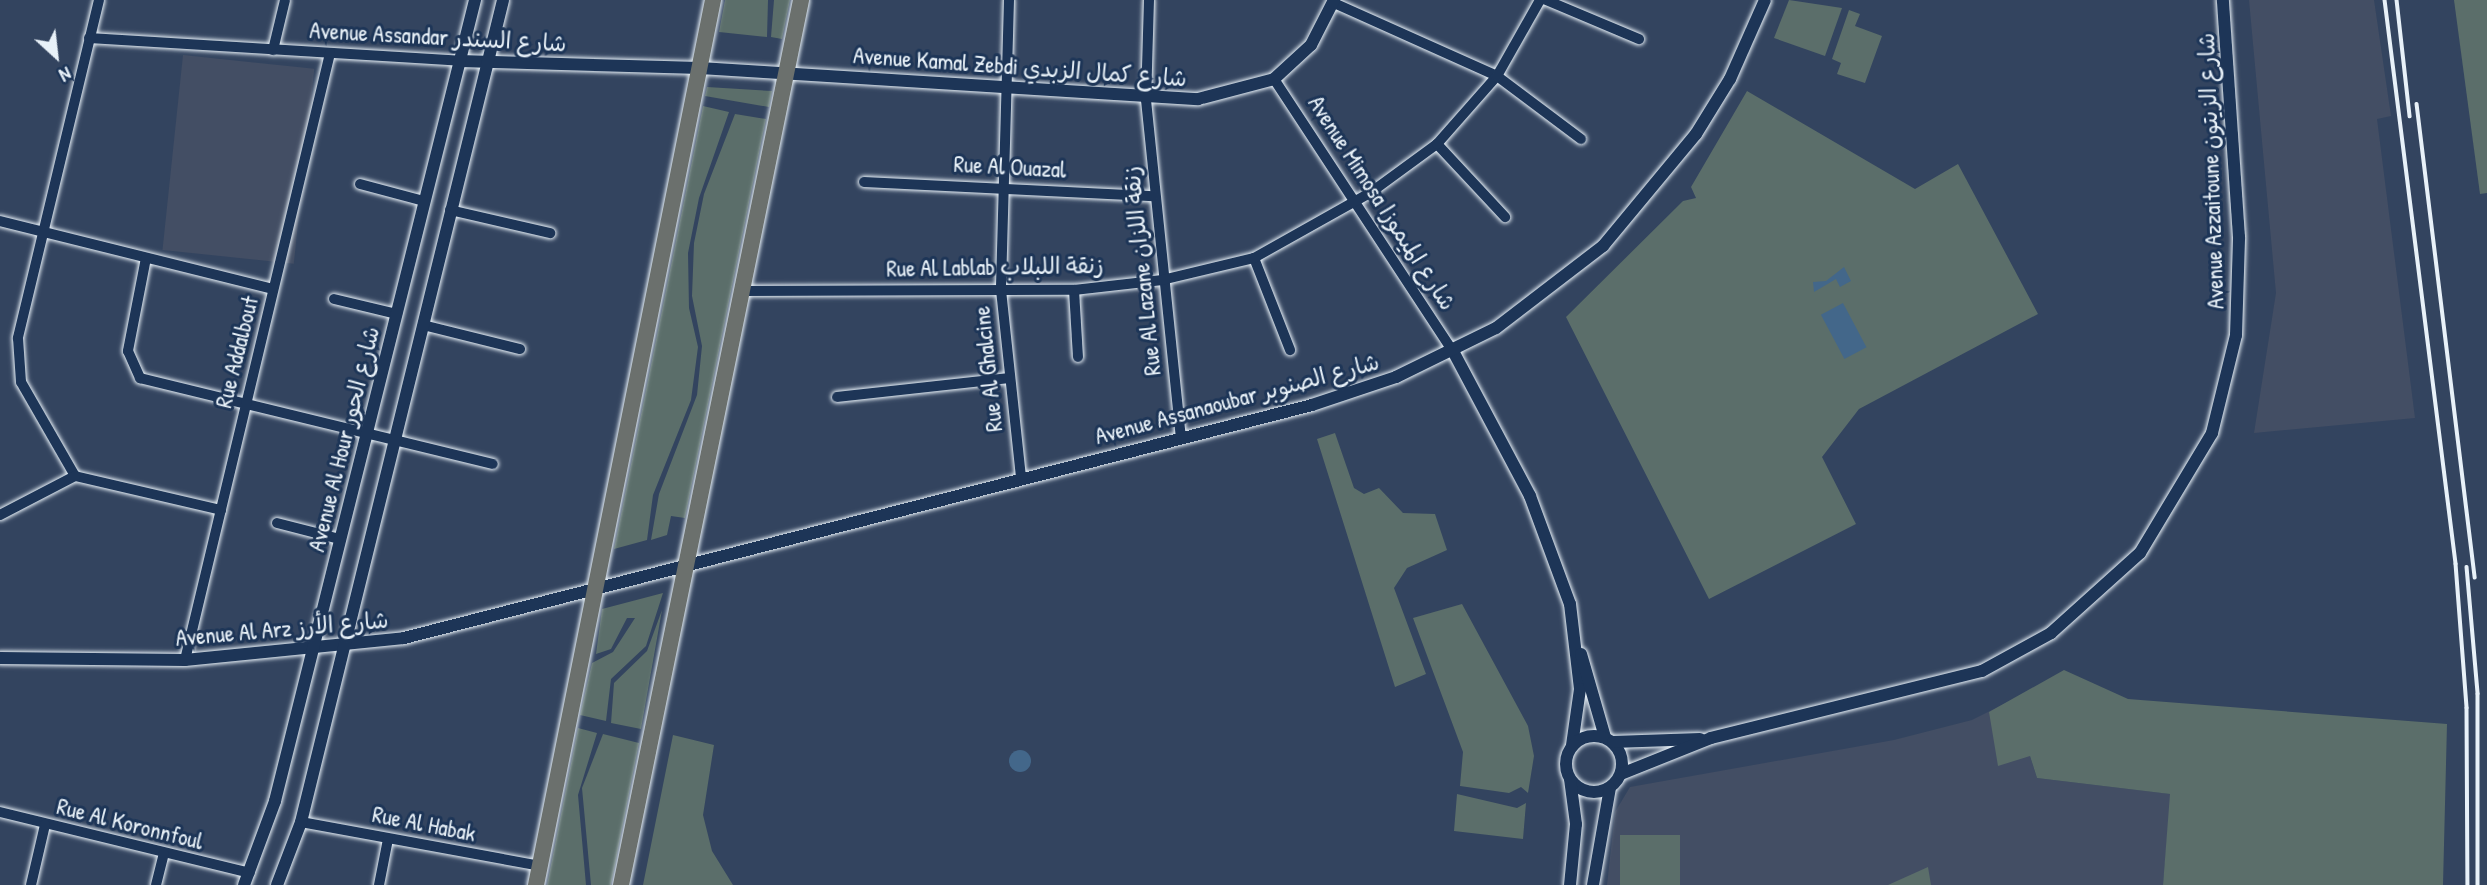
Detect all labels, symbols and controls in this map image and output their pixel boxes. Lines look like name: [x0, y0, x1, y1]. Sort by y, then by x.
street label: Avenue Assandar شارع السندر: [309, 16, 567, 58]
north arrow: [21, 21, 91, 91]
street label: Avenue Azzaitoune شارع الزيتون: [2192, 32, 2230, 310]
street label: Avenue Kamal Zebdi شارع كمال الزبدي: [852, 42, 1188, 92]
text: N: [55, 61, 76, 89]
street label: Avenue Mimosa شارع الميموزا: [1302, 91, 1462, 315]
street label: Rue Al Ouazal: [953, 150, 1067, 184]
street label: Rue Al Lazane زنقة اللزان: [1117, 165, 1167, 377]
street label: Rue Al Lablab زنقة اللبلاب: [886, 251, 1104, 283]
street label: Rue Addalbout: [210, 293, 264, 411]
street label: Rue Al Ghalcine: [968, 305, 1008, 433]
street label: Avenue Al Hour شارع الحور: [303, 324, 385, 554]
street label: Avenue Assanaoubar شارع الصنوبر: [1092, 348, 1382, 450]
street label: Avenue Al Arz شارع الأرز: [174, 606, 390, 652]
street label: Rue Al Koronnfoul: [54, 792, 206, 856]
street label: Rue Al Habak: [370, 800, 478, 848]

